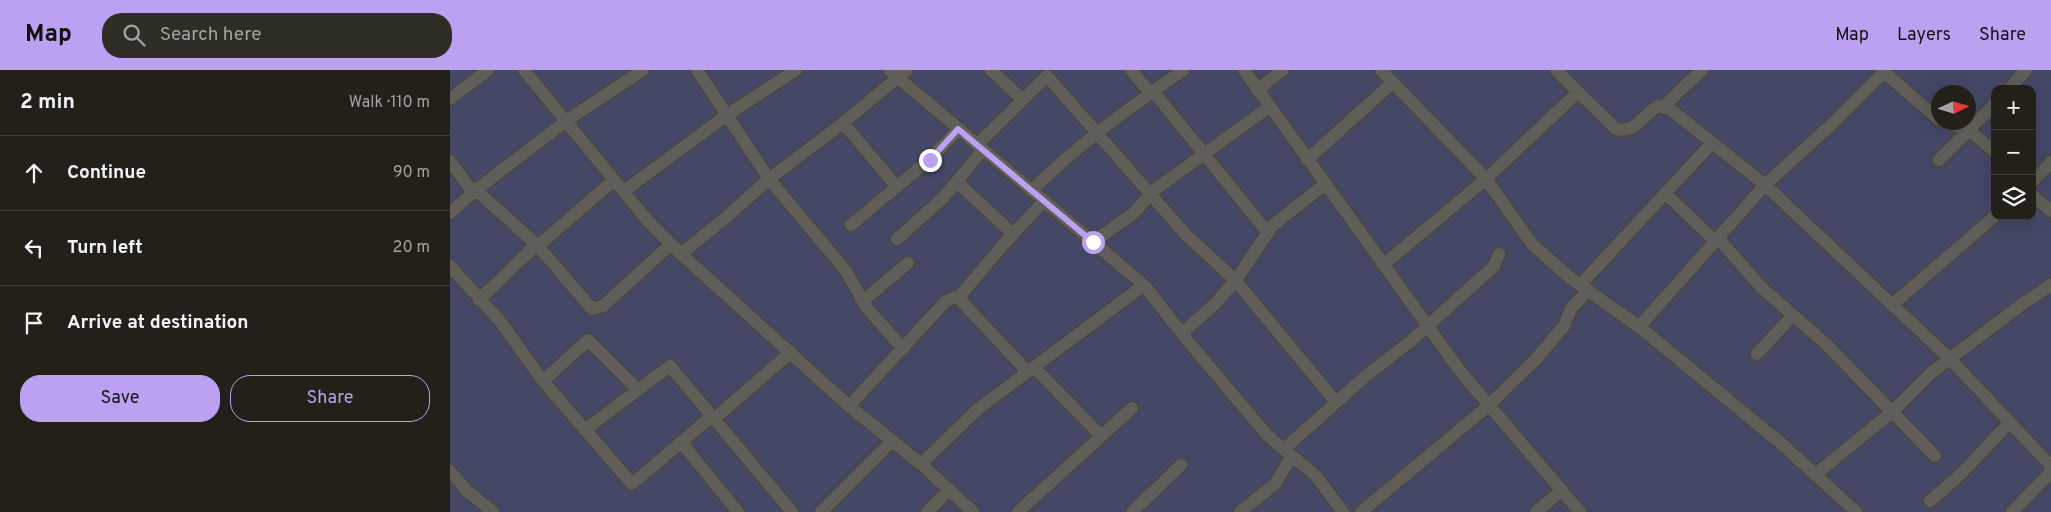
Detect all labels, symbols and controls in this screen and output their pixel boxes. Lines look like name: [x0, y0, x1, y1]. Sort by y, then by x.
search box: [102, 13, 452, 58]
text: Map: [25, 20, 72, 50]
icon: search: [120, 21, 148, 49]
text: Search here: [160, 23, 261, 47]
text: Map: [1835, 24, 1869, 47]
text: Layers: [1897, 24, 1951, 47]
text: Share: [1979, 24, 2026, 47]
north arrow: [1931, 85, 1976, 130]
map controls: [1991, 85, 2036, 220]
button: +: [1991, 85, 2036, 130]
text: 2 min: [20, 89, 75, 116]
text: Walk · 110 m: [349, 93, 430, 113]
button: −: [1991, 130, 2036, 175]
route end: [919, 149, 942, 172]
icon: ahead: [20, 159, 48, 187]
text: Continue: [67, 161, 146, 185]
text: 90 m: [393, 163, 430, 183]
button: layers: [1991, 175, 2036, 220]
route start: [1082, 231, 1105, 254]
icon: left: [20, 234, 48, 262]
text: Turn left: [67, 236, 143, 260]
text: 20 m: [393, 238, 430, 258]
icon: arrive: [20, 309, 48, 337]
text: Arrive at destination: [67, 311, 248, 335]
button: Save: [20, 375, 220, 422]
button: Share: [230, 375, 430, 422]

